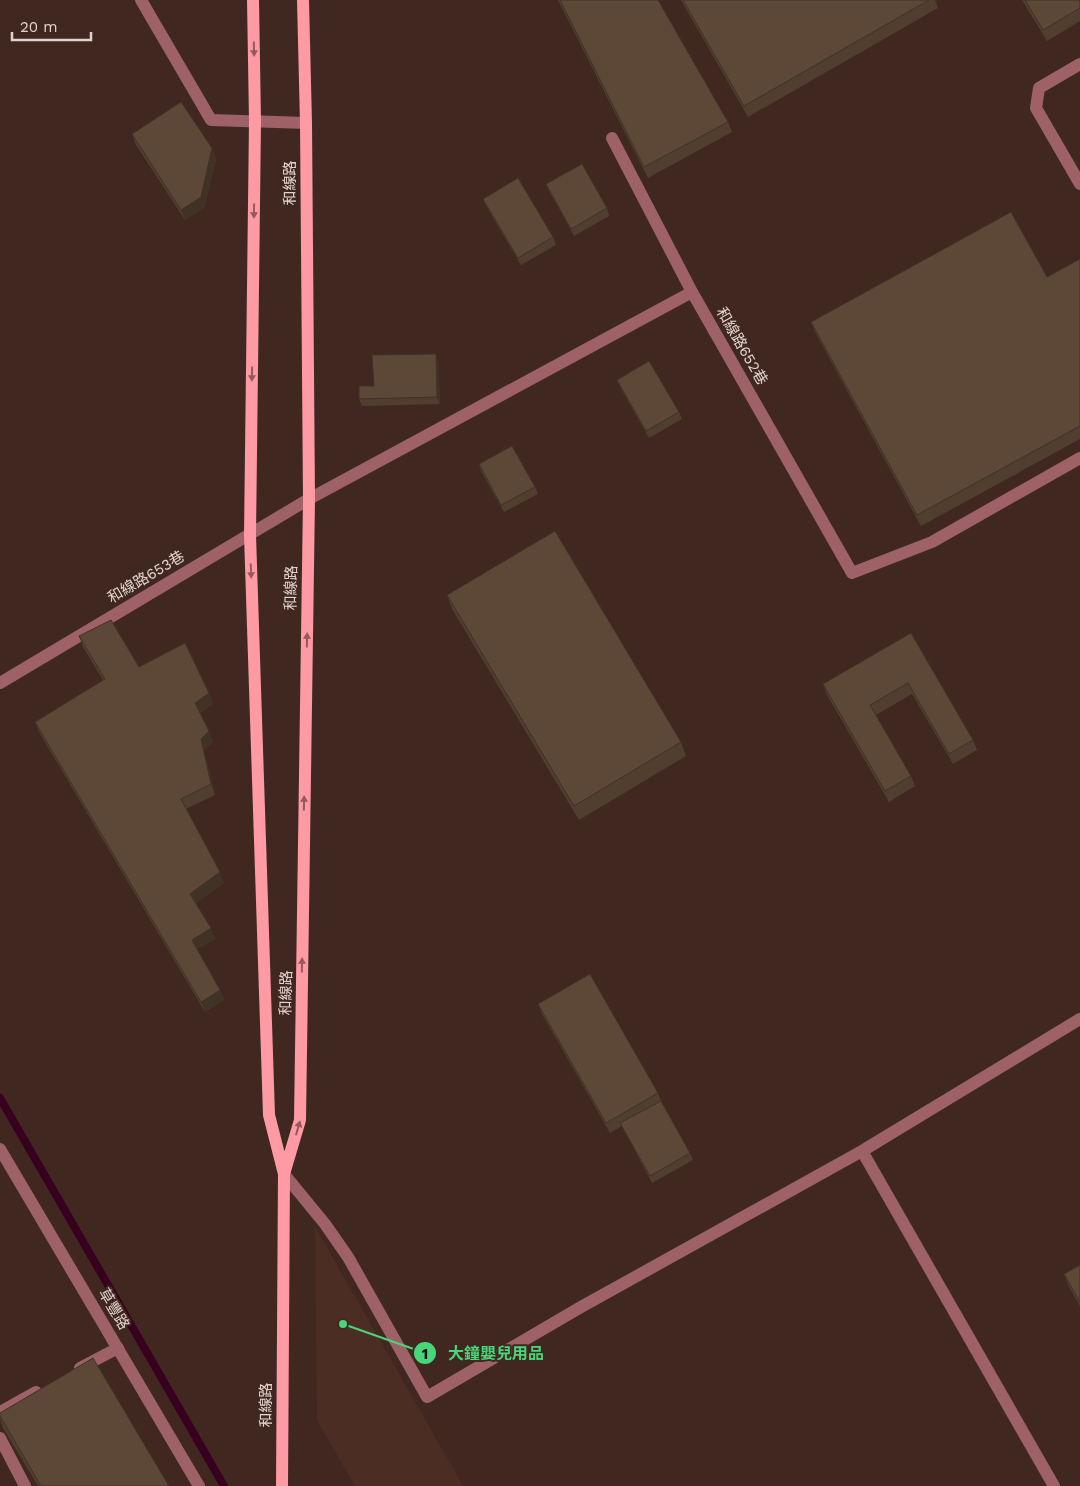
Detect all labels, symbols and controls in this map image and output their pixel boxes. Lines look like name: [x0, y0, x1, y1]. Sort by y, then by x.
scale bar: [12, 10, 91, 42]
text: 20 m: [20, 18, 58, 36]
one-way arrow: [250, 41, 258, 57]
street label: 和線路: [281, 160, 299, 206]
one-way arrow: [250, 203, 258, 219]
street label: 和線路652巷: [713, 304, 771, 388]
one-way arrow: [247, 366, 255, 382]
street label: 和線路653巷: [104, 547, 188, 607]
one-way arrow: [247, 563, 255, 579]
street label: 和線路: [282, 565, 300, 611]
one-way arrow: [303, 632, 311, 648]
one-way arrow: [301, 795, 309, 811]
one-way arrow: [298, 957, 306, 973]
street label: 和線路: [277, 970, 295, 1016]
one-way arrow: [294, 1120, 302, 1135]
street label: 草豐路: [95, 1285, 133, 1333]
callout: 大鐘嬰兒用品: [413, 1338, 554, 1369]
text: 大鐘嬰兒用品: [448, 1344, 544, 1363]
text: 1: [422, 1345, 428, 1363]
street label: 和線路: [257, 1382, 275, 1428]

